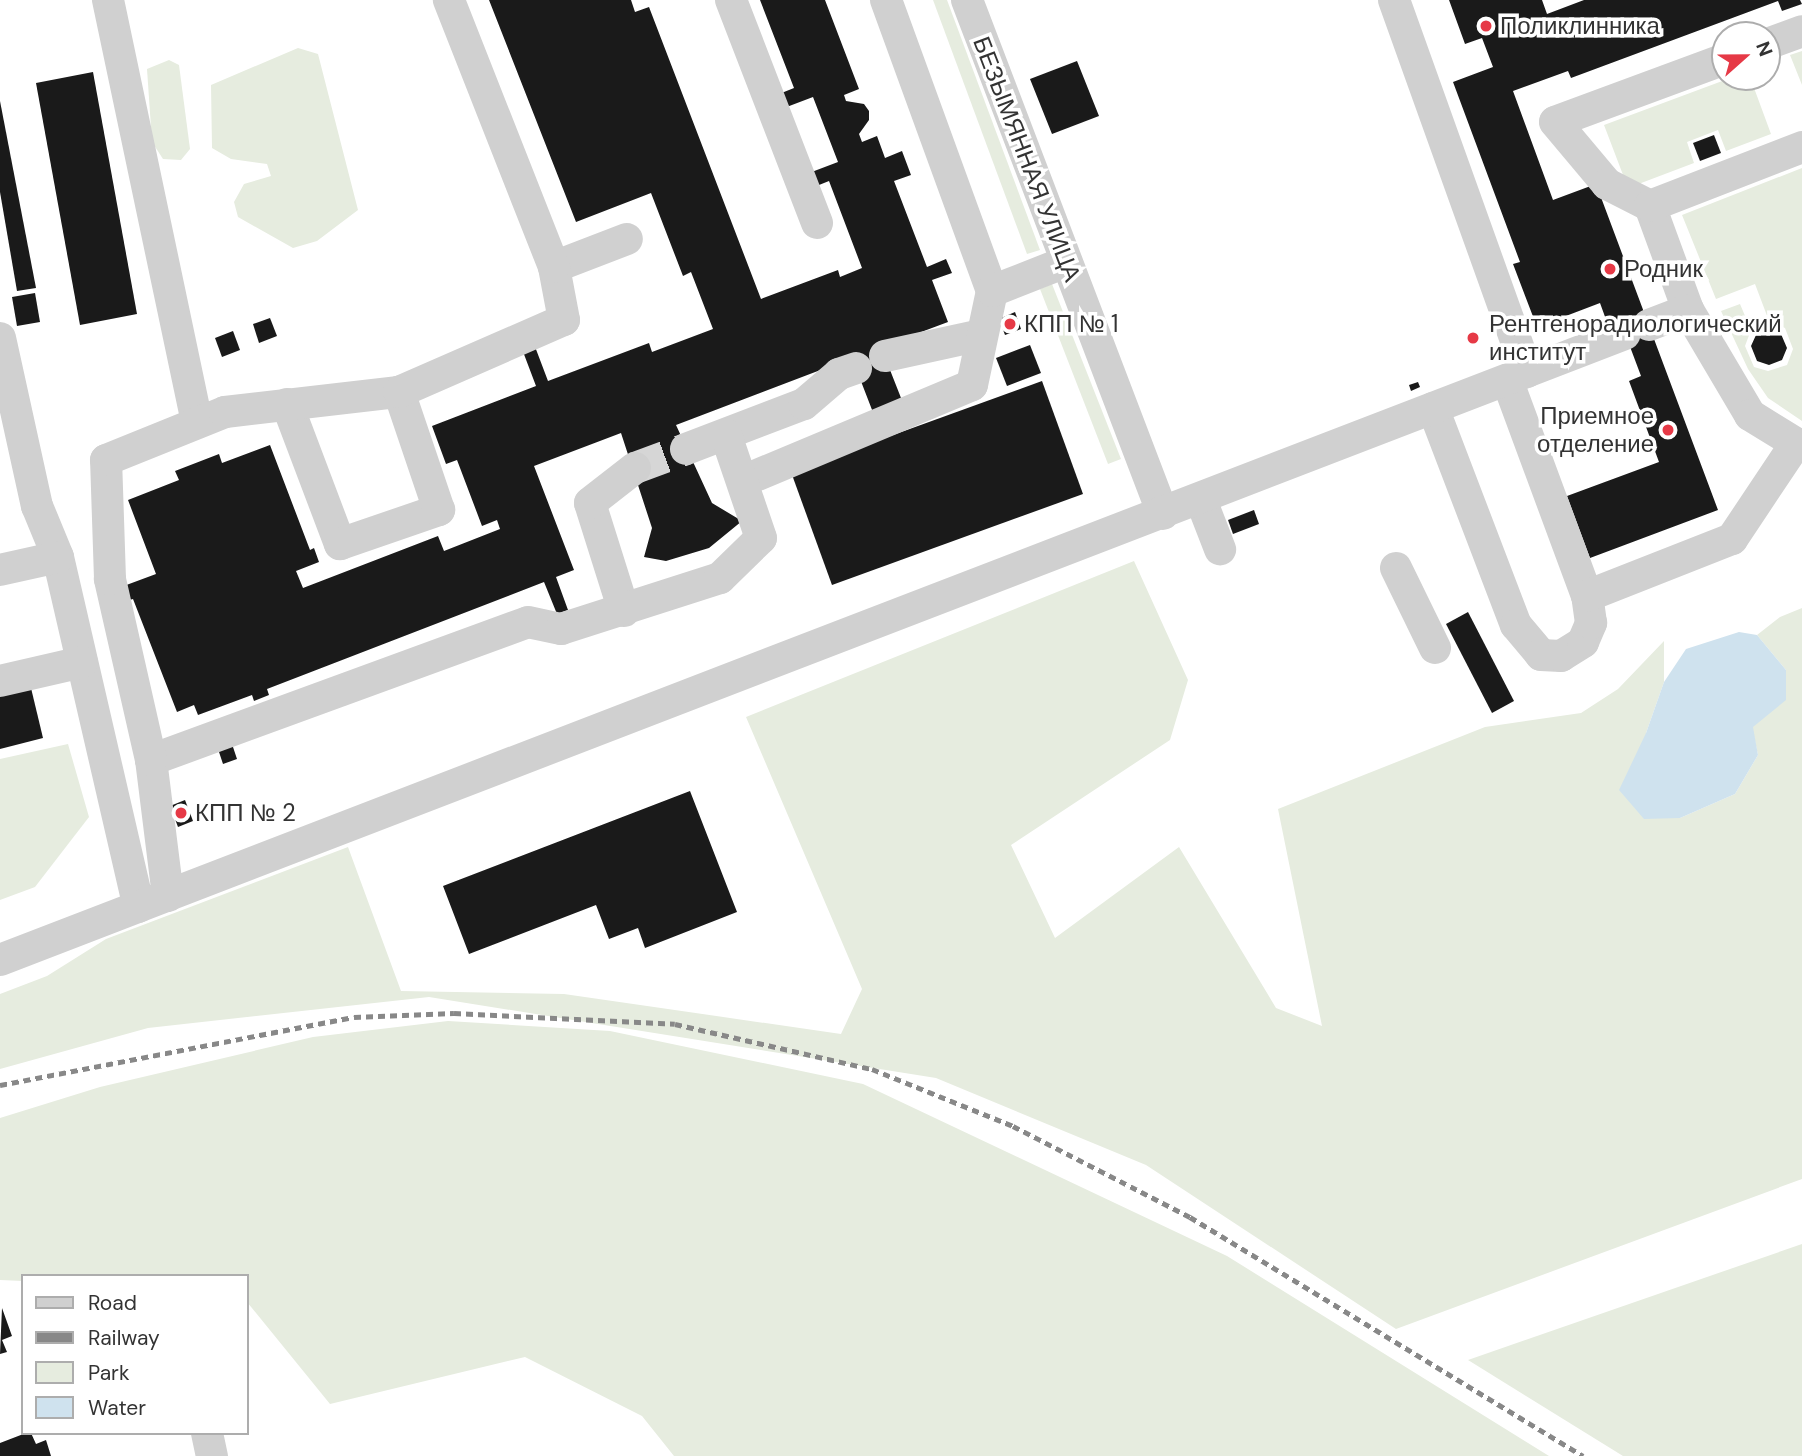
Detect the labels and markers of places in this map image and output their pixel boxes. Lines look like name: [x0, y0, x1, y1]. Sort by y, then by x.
place label: Поликлинника: [1500, 12, 1660, 40]
marker: Поликлинника: [1478, 18, 1494, 34]
place label: Родник: [1624, 255, 1703, 283]
marker: Родник: [1602, 261, 1618, 277]
place label: КПП № 1: [1024, 310, 1118, 338]
place label: Рентгенорадиологический институт: [1489, 310, 1782, 366]
marker: КПП № 1: [1002, 316, 1018, 332]
marker: Рентгенорадиологический институт: [1463, 328, 1483, 348]
place label: Приемное отделение: [1537, 402, 1654, 458]
marker: Приемное отделение: [1660, 422, 1676, 438]
place label: КПП № 2: [195, 799, 296, 827]
marker: КПП № 2: [173, 805, 189, 821]

